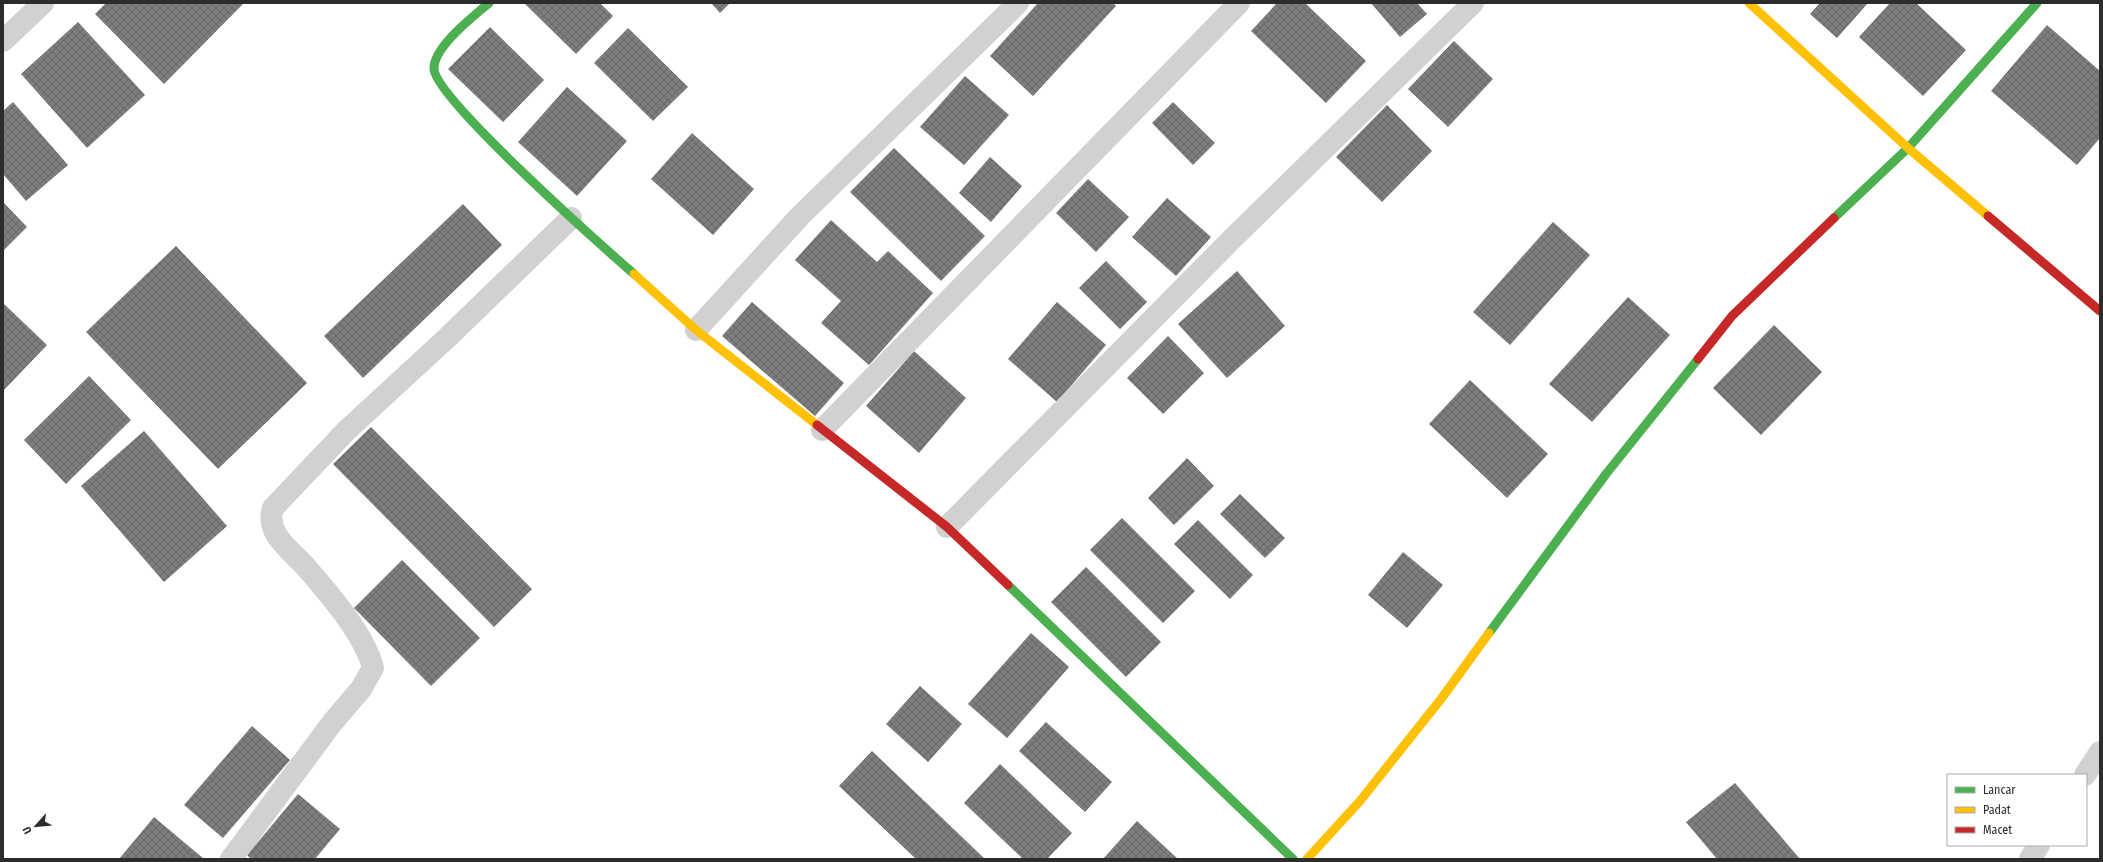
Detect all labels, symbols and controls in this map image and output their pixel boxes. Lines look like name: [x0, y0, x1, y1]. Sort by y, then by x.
legend: [1947, 774, 2087, 846]
text: Lancar: [1983, 783, 2016, 797]
text: Padat: [1983, 803, 2011, 817]
north arrow: [16, 806, 56, 846]
text: Macet: [1983, 823, 2012, 837]
text: U: [20, 824, 35, 836]

